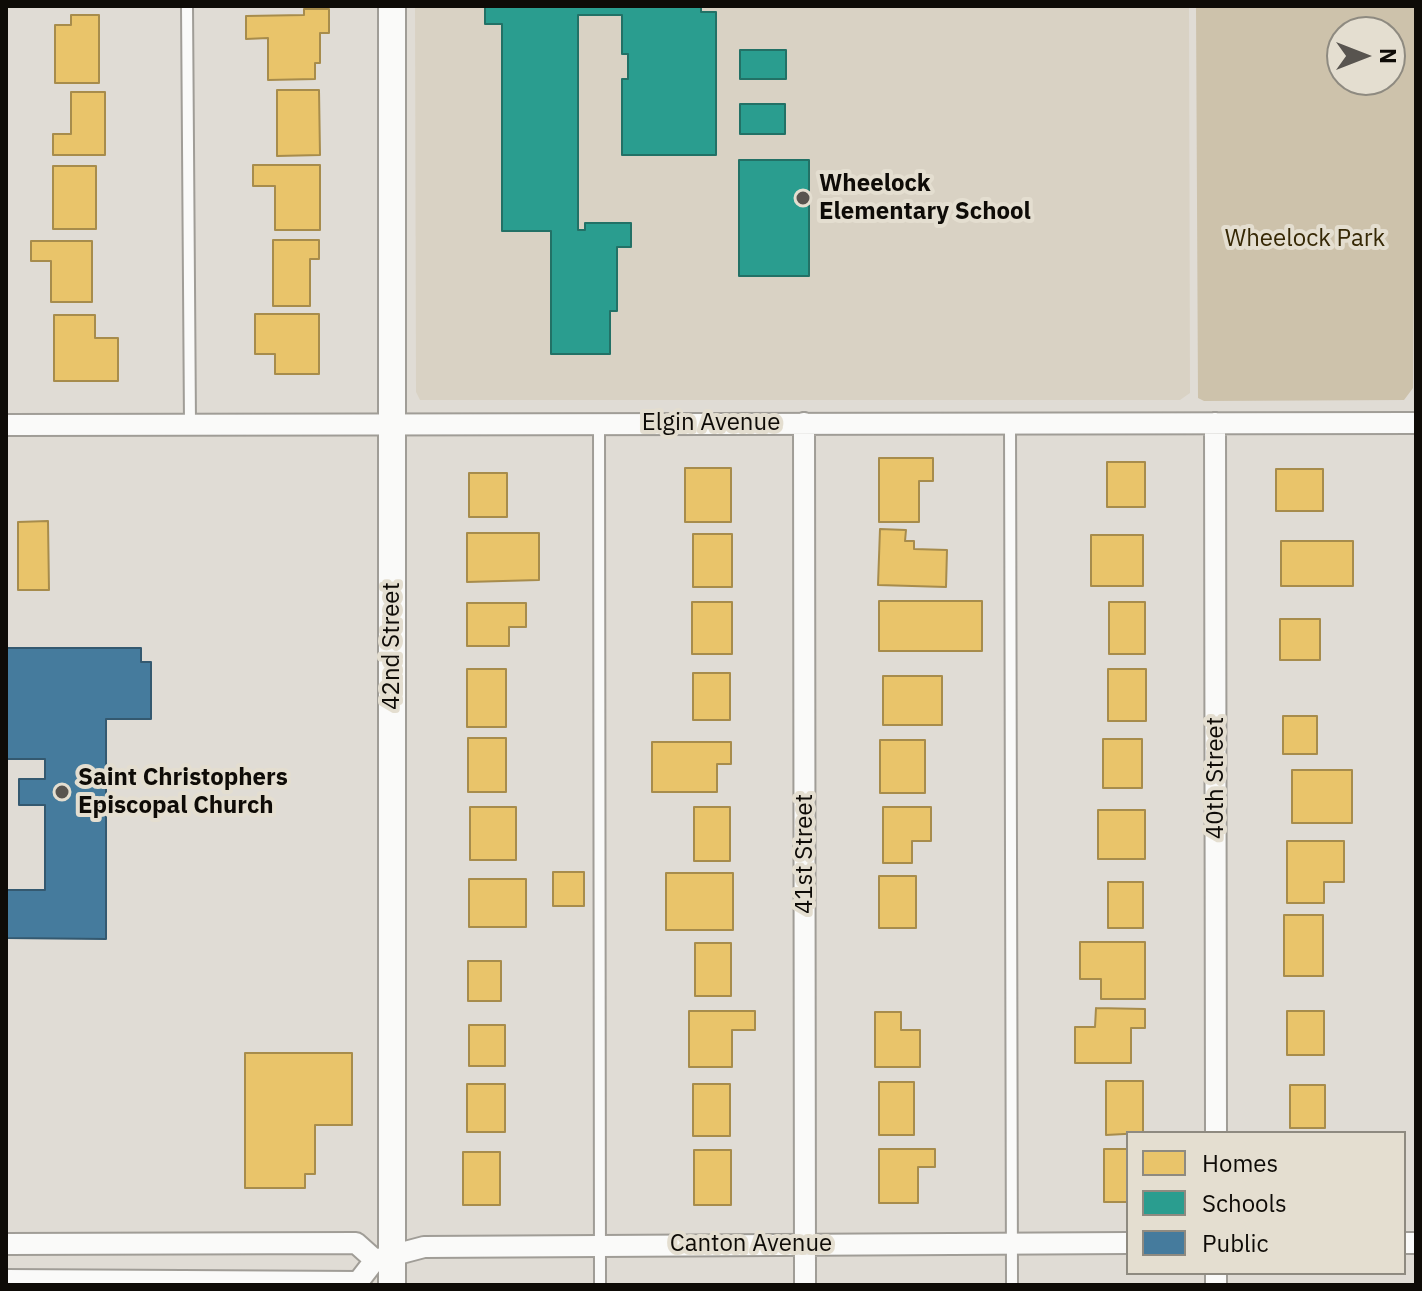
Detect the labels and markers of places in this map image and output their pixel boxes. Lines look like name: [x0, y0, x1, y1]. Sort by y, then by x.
place label: Wheelock Elementary School: [819, 170, 1031, 226]
marker: Wheelock Elementary School: [794, 189, 812, 207]
place label: Saint Christophers Episcopal Church: [78, 764, 288, 820]
marker: Saint Christophers Episcopal Church: [53, 783, 71, 801]

